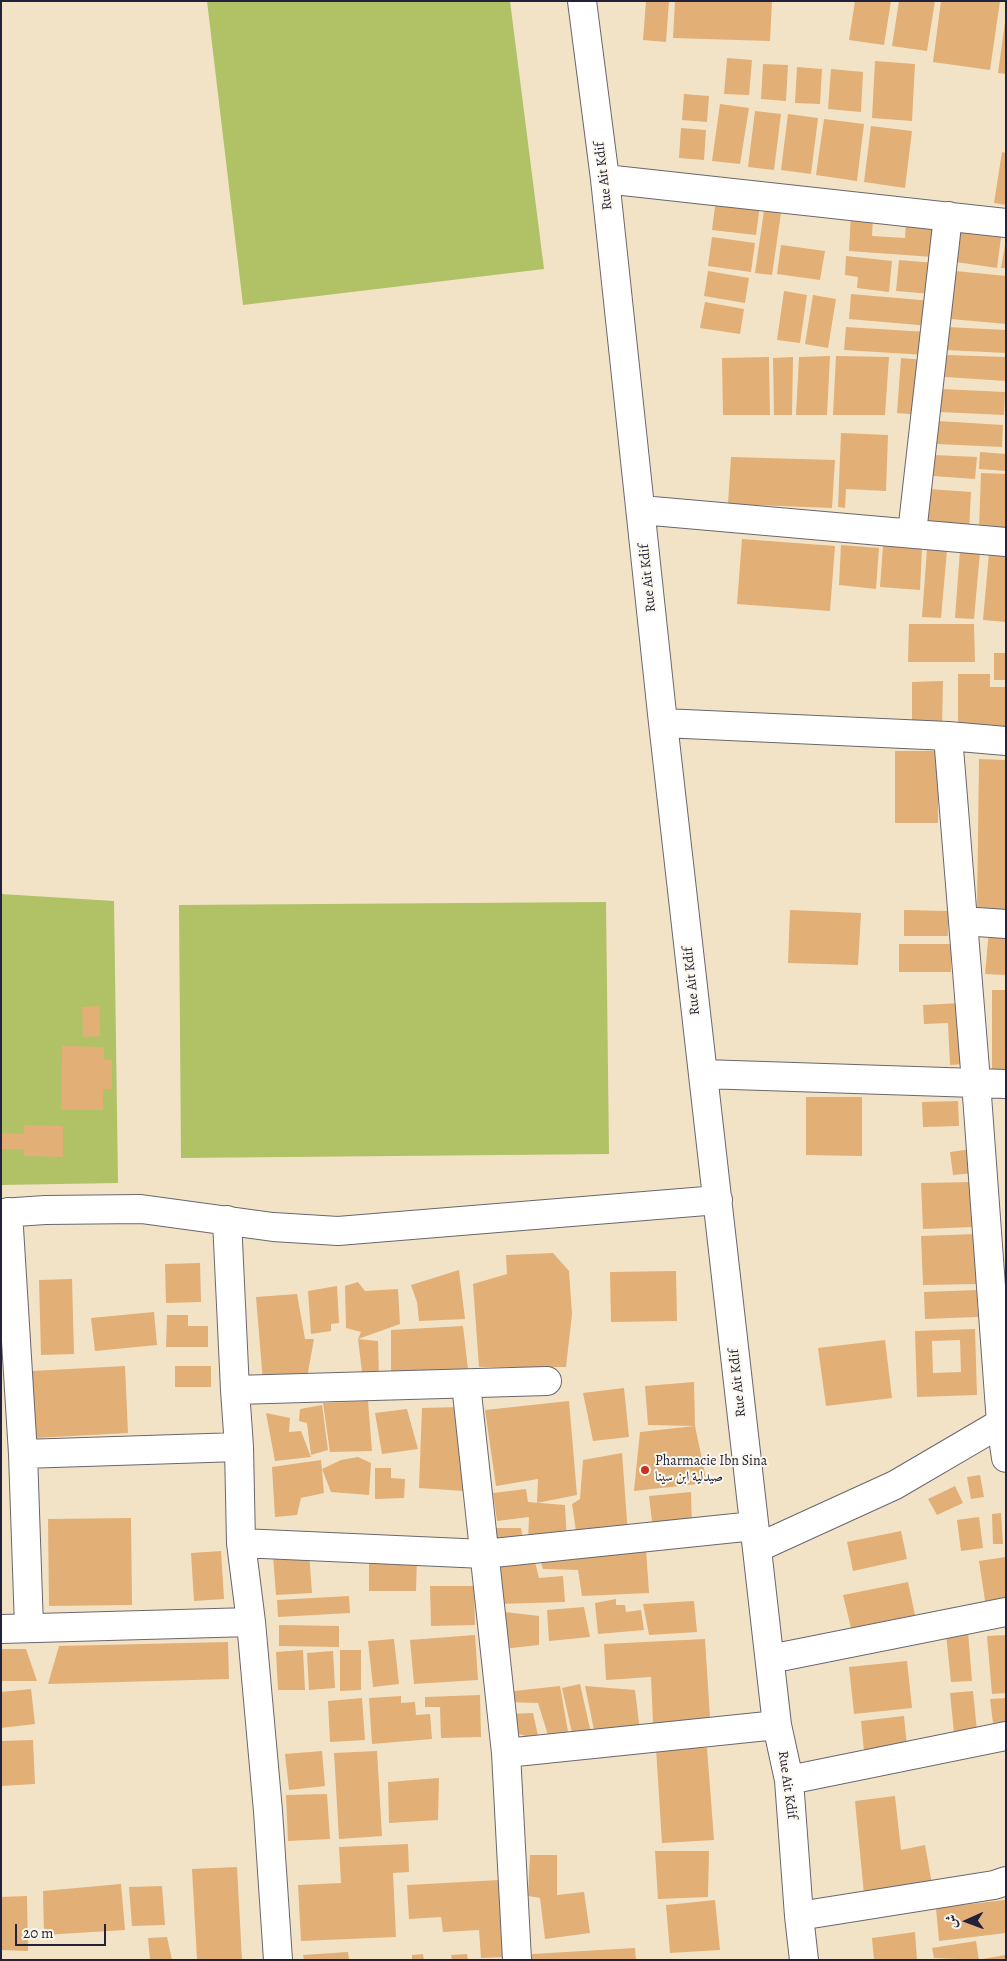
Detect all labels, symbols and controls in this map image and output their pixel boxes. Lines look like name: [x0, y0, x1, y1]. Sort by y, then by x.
street label: Rue Ait Kdif: [591, 141, 617, 211]
street label: Rue Ait Kdif: [636, 543, 660, 613]
street label: Rue Ait Kdif: [680, 946, 704, 1016]
street label: Rue Ait Kdif: [726, 1348, 750, 1418]
place label: Pharmacie Ibn Sina صيدلية ابن سينا: [655, 1454, 767, 1486]
marker: Pharmacie Ibn Sina صيدلية ابن سينا: [639, 1464, 651, 1476]
street label: Rue Ait Kdif: [774, 1750, 800, 1820]
north arrow: [942, 1896, 992, 1946]
scale bar: [18, 1914, 109, 1946]
text: ش: [942, 1914, 961, 1929]
text: 20 m: [23, 1923, 54, 1943]

